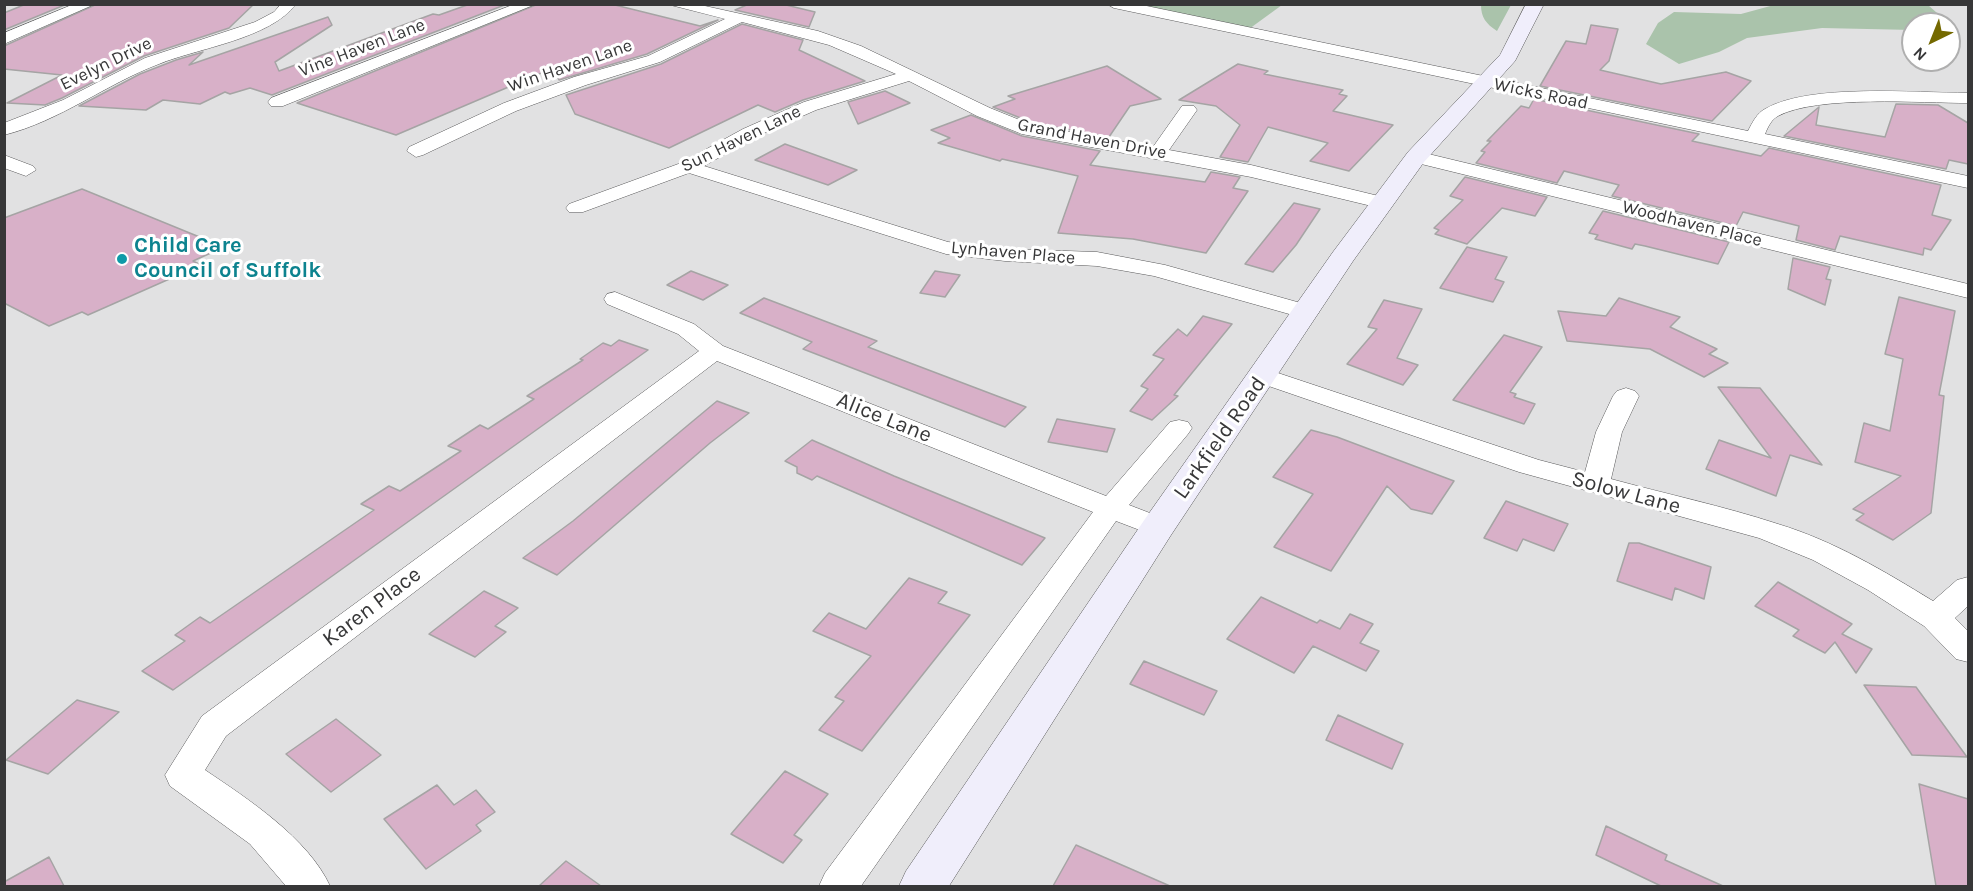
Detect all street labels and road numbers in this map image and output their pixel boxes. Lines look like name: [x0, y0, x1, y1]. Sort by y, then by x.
street label: Vine Haven Lane: [296, 14, 428, 82]
street label: Evelyn Drive: [57, 33, 155, 95]
street label: Win Haven Lane: [505, 35, 635, 97]
street label: Wicks Road: [1492, 73, 1590, 115]
street label: Sun Haven Lane: [678, 101, 804, 177]
street label: Grand Haven Drive: [1016, 114, 1168, 164]
street label: Woodhaven Place: [1620, 196, 1764, 252]
street label: Lynhaven Place: [950, 237, 1076, 269]
street label: Larkfield Road: [1168, 372, 1272, 504]
street label: Alice Lane: [833, 387, 935, 449]
street label: Solow Lane: [1569, 466, 1683, 520]
street label: Karen Place: [318, 561, 426, 653]

